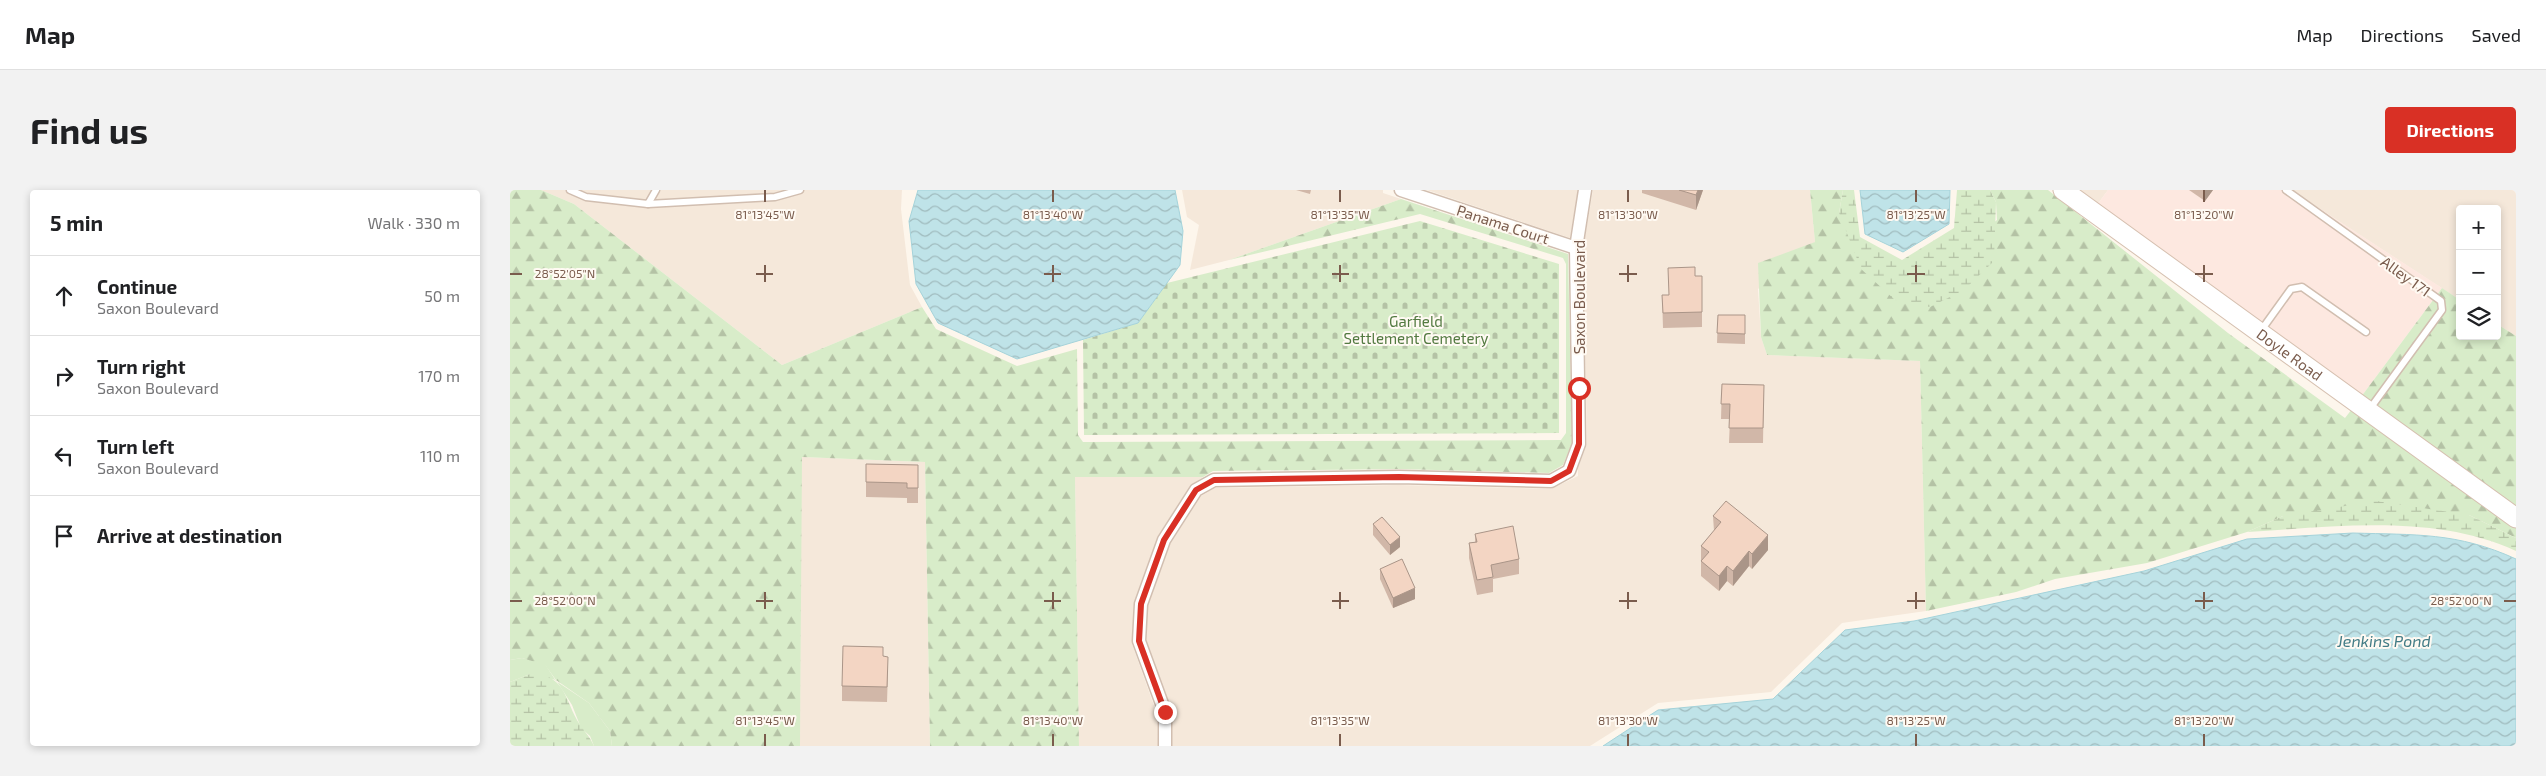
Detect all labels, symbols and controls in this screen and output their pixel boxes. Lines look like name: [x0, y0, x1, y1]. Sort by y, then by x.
text: Map: [25, 20, 75, 49]
text: Map: [2296, 24, 2333, 46]
text: Directions: [2361, 24, 2444, 46]
text: Saved: [2472, 24, 2521, 46]
button: Directions: [2385, 107, 2516, 153]
text: Find us: [30, 109, 148, 151]
street label: Panama Court: [1455, 201, 1552, 247]
map controls: [2456, 205, 2501, 340]
button: +: [2456, 205, 2501, 250]
text: 81°13'45"W: [735, 207, 795, 221]
text: 81°13'40"W: [1023, 207, 1083, 221]
text: 81°13'35"W: [1310, 207, 1370, 221]
text: 81°13'30"W: [1598, 207, 1658, 221]
text: 81°13'25"W: [1886, 207, 1946, 221]
text: 81°13'20"W: [2174, 207, 2234, 221]
text: 5 min: [50, 210, 103, 235]
text: Walk · 330 m: [368, 213, 460, 232]
street label: Saxon Boulevard: [1570, 240, 1588, 354]
button: −: [2456, 250, 2501, 295]
street label: Alley 171: [2378, 252, 2434, 300]
text: 28°52'05"N: [535, 266, 595, 280]
text: Continue: [97, 275, 177, 298]
icon: ahead: [50, 282, 78, 310]
text: 50 m: [424, 286, 460, 305]
button: layers: [2456, 295, 2501, 340]
text: Saxon Boulevard: [97, 298, 219, 317]
park label: Garfield Settlement Cemetery: [1344, 312, 1489, 347]
street label: Doyle Road: [2253, 324, 2326, 384]
text: Turn right: [97, 355, 185, 378]
icon: right: [50, 362, 78, 390]
text: 170 m: [418, 366, 460, 385]
route start: [1568, 377, 1591, 400]
text: Saxon Boulevard: [97, 378, 219, 397]
text: Turn left: [97, 435, 174, 458]
icon: left: [50, 442, 78, 470]
text: 110 m: [420, 446, 460, 465]
text: Saxon Boulevard: [97, 458, 219, 477]
icon: arrive: [50, 522, 78, 550]
text: Arrive at destination: [97, 524, 282, 547]
text: 28°52'00"N: [534, 593, 596, 607]
text: 28°52'00"N: [2430, 593, 2492, 607]
water label: Jenkins Pond: [2336, 631, 2431, 650]
route end: [1154, 701, 1177, 724]
text: 81°13'45"W: [735, 713, 795, 727]
text: 81°13'40"W: [1023, 713, 1083, 727]
text: 81°13'35"W: [1310, 713, 1370, 727]
text: 81°13'30"W: [1598, 713, 1658, 727]
text: 81°13'25"W: [1886, 713, 1946, 727]
text: 81°13'20"W: [2174, 713, 2234, 727]

